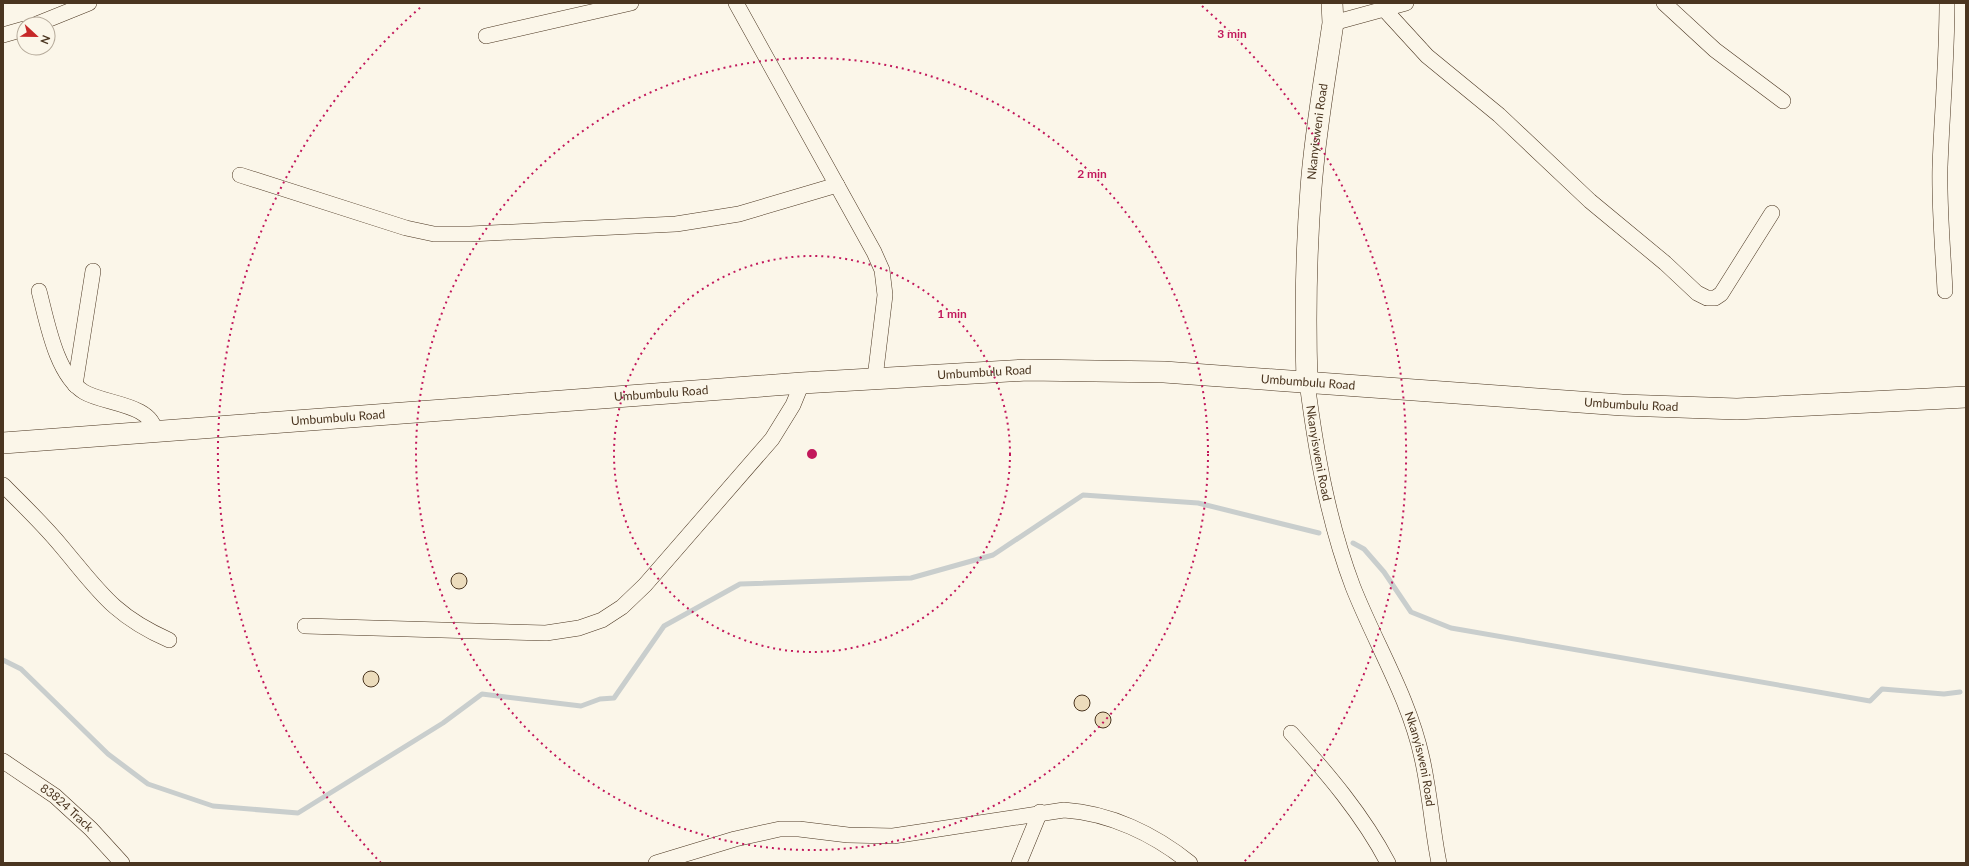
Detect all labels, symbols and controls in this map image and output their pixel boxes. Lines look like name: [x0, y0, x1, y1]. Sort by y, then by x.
north arrow: [16, 16, 56, 56]
text: 3 min: [1217, 26, 1247, 41]
text: N: [38, 34, 53, 46]
street label: Nkanyisweni Road: [1304, 82, 1331, 180]
text: 2 min: [1077, 166, 1107, 181]
text: 1 min: [937, 306, 967, 321]
street label: Umbumbulu Road: [937, 362, 1032, 382]
street label: Umbumbulu Road: [1260, 371, 1356, 393]
street label: Umbumbulu Road: [613, 382, 709, 404]
street label: Umbumbulu Road: [1583, 394, 1679, 414]
street label: Nkanyisweni Road: [1303, 404, 1335, 502]
street label: Umbumbulu Road: [290, 406, 386, 428]
centre of rings: [805, 447, 819, 461]
street label: Nkanyisweni Road: [1402, 710, 1438, 807]
street label: 83824 Track: [37, 780, 97, 835]

